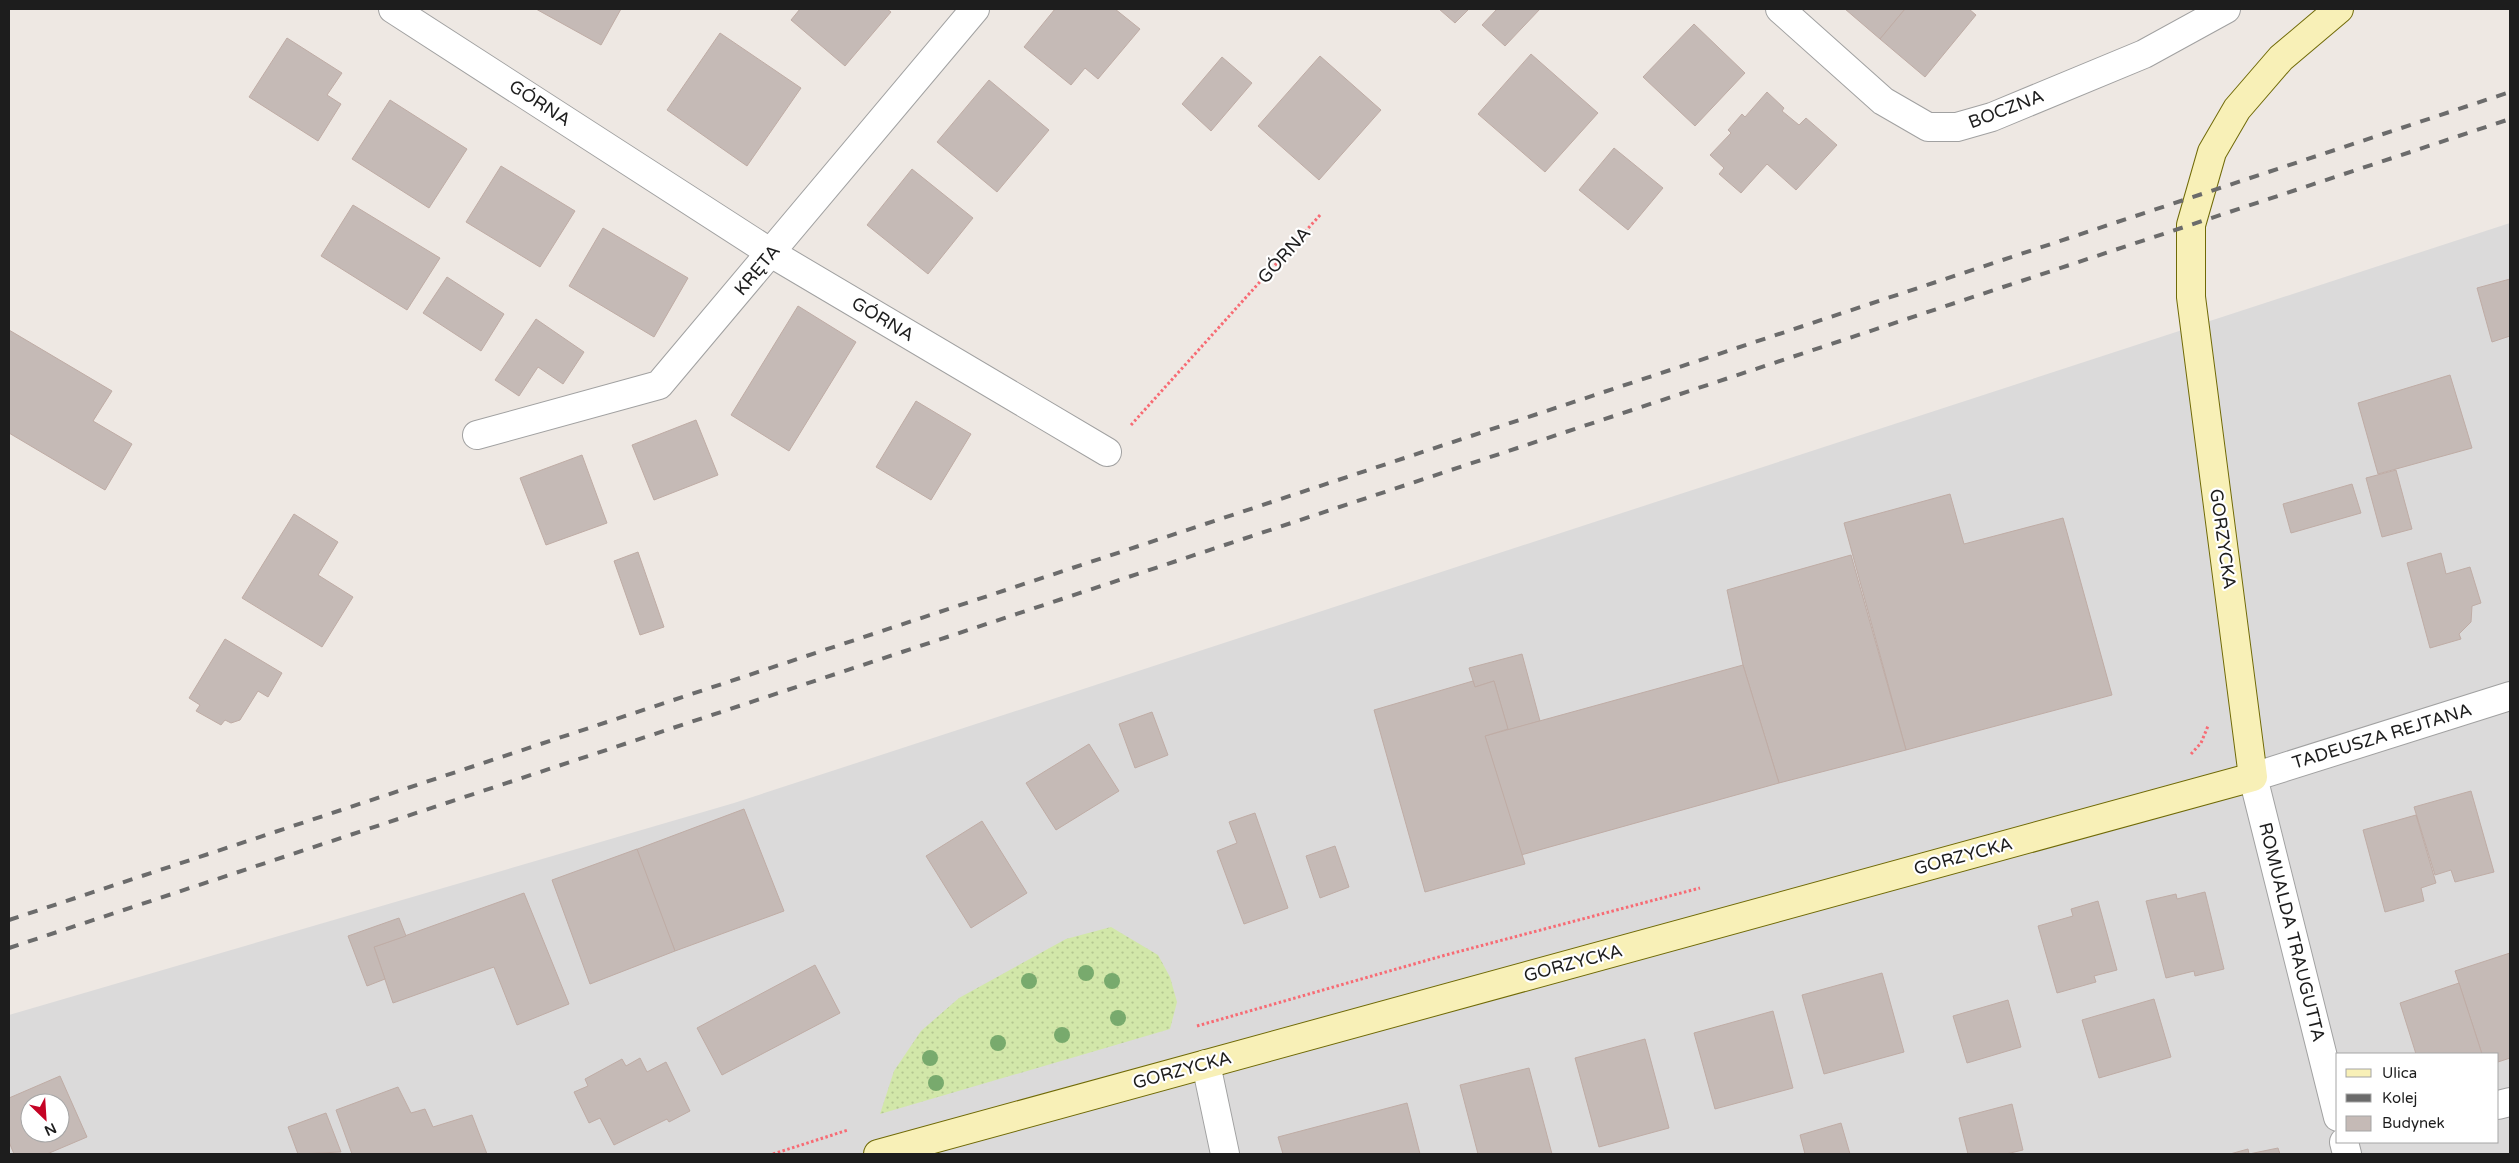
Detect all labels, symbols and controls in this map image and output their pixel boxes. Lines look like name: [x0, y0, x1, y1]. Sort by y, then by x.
street label: GÓRNA: [505, 75, 575, 131]
street label: BOCZNA: [1965, 85, 2047, 133]
street label: GÓRNA: [1253, 222, 1315, 288]
street label: KRĘTA: [729, 240, 785, 300]
street label: GÓRNA: [848, 292, 918, 346]
street label: GORZYCKA: [2205, 487, 2241, 591]
street label: TADEUSZA REJTANA: [2290, 698, 2474, 774]
street label: ROMUALDA TRAUGUTTA: [2254, 820, 2330, 1044]
street label: GORZYCKA: [1911, 832, 2015, 880]
street label: GORZYCKA: [1521, 939, 1625, 987]
street label: GORZYCKA: [1130, 1046, 1234, 1094]
legend: [2336, 1053, 2499, 1143]
text: Ulica: [2382, 1064, 2417, 1082]
text: Kolej: [2382, 1089, 2417, 1107]
north arrow: [20, 1093, 70, 1143]
text: Budynek: [2382, 1114, 2445, 1132]
text: N: [42, 1119, 59, 1139]

